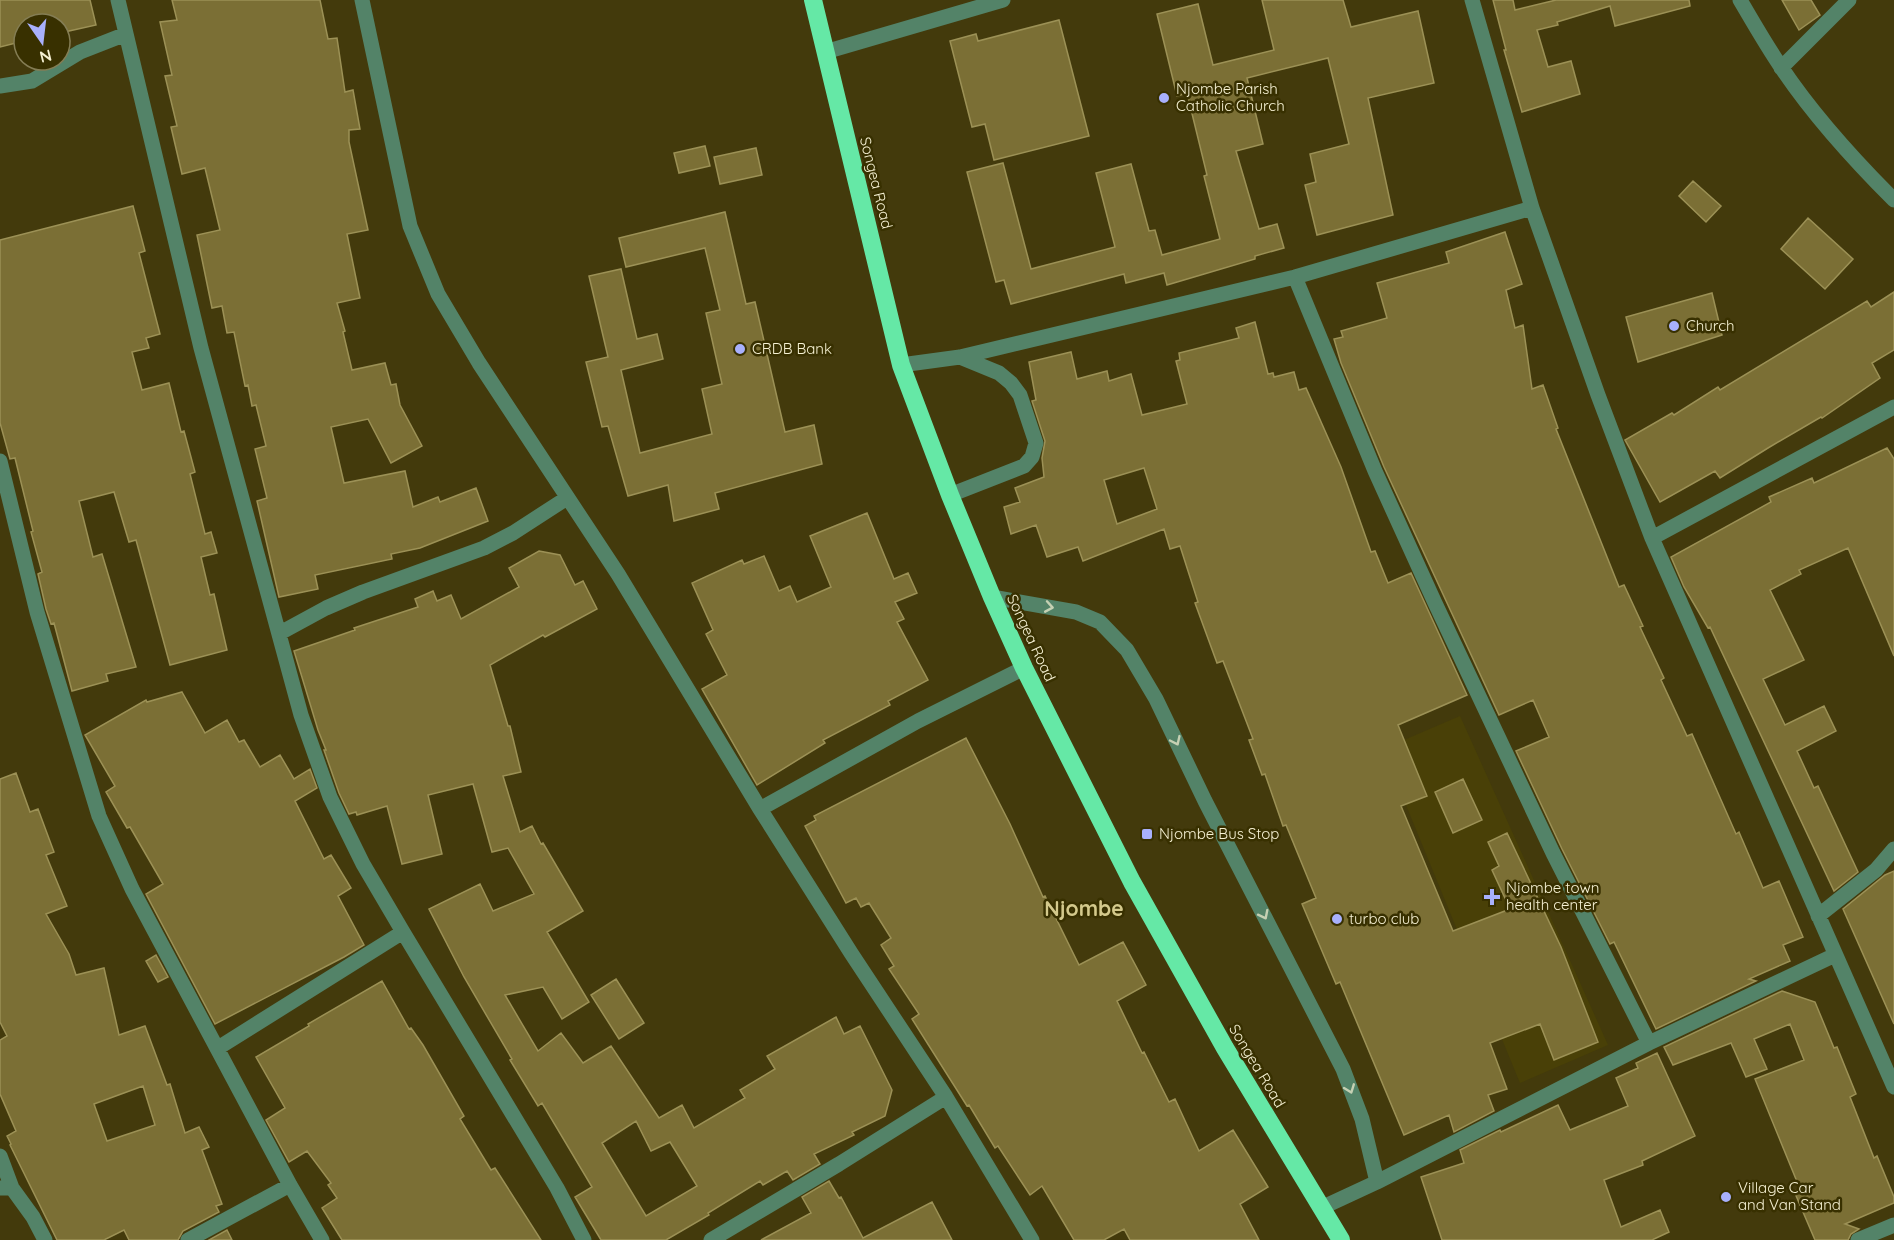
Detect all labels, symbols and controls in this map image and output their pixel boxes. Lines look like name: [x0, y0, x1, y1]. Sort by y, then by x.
north arrow: [12, 12, 72, 72]
text: N: [38, 45, 54, 68]
place label: Njombe Parish Catholic Church: [1176, 79, 1285, 115]
marker: Njombe Parish Catholic Church: [1157, 91, 1171, 105]
street label: Songea Road: [856, 135, 897, 231]
place label: Church: [1686, 316, 1735, 335]
marker: Church: [1667, 319, 1681, 333]
place label: CRDB Bank: [752, 339, 832, 358]
marker: CRDB Bank: [733, 342, 747, 356]
street label: Songea Road: [1003, 591, 1060, 684]
one-way arrow: [1045, 601, 1054, 613]
one-way arrow: [1169, 734, 1181, 745]
place label: Njombe Bus Stop: [1159, 824, 1279, 843]
marker: Njombe Bus Stop: [1140, 827, 1154, 841]
place label: Njombe town health center: [1506, 878, 1599, 914]
marker: Njombe town health center: [1483, 888, 1501, 906]
district label: Njombe: [1044, 895, 1124, 921]
one-way arrow: [1256, 908, 1268, 919]
place label: turbo club: [1349, 909, 1419, 928]
marker: turbo club: [1330, 912, 1344, 926]
street label: Songea Road: [1225, 1020, 1290, 1111]
one-way arrow: [1343, 1083, 1356, 1094]
place label: Village Car and Van Stand: [1738, 1178, 1841, 1214]
marker: Village Car and Van Stand: [1719, 1190, 1733, 1204]

